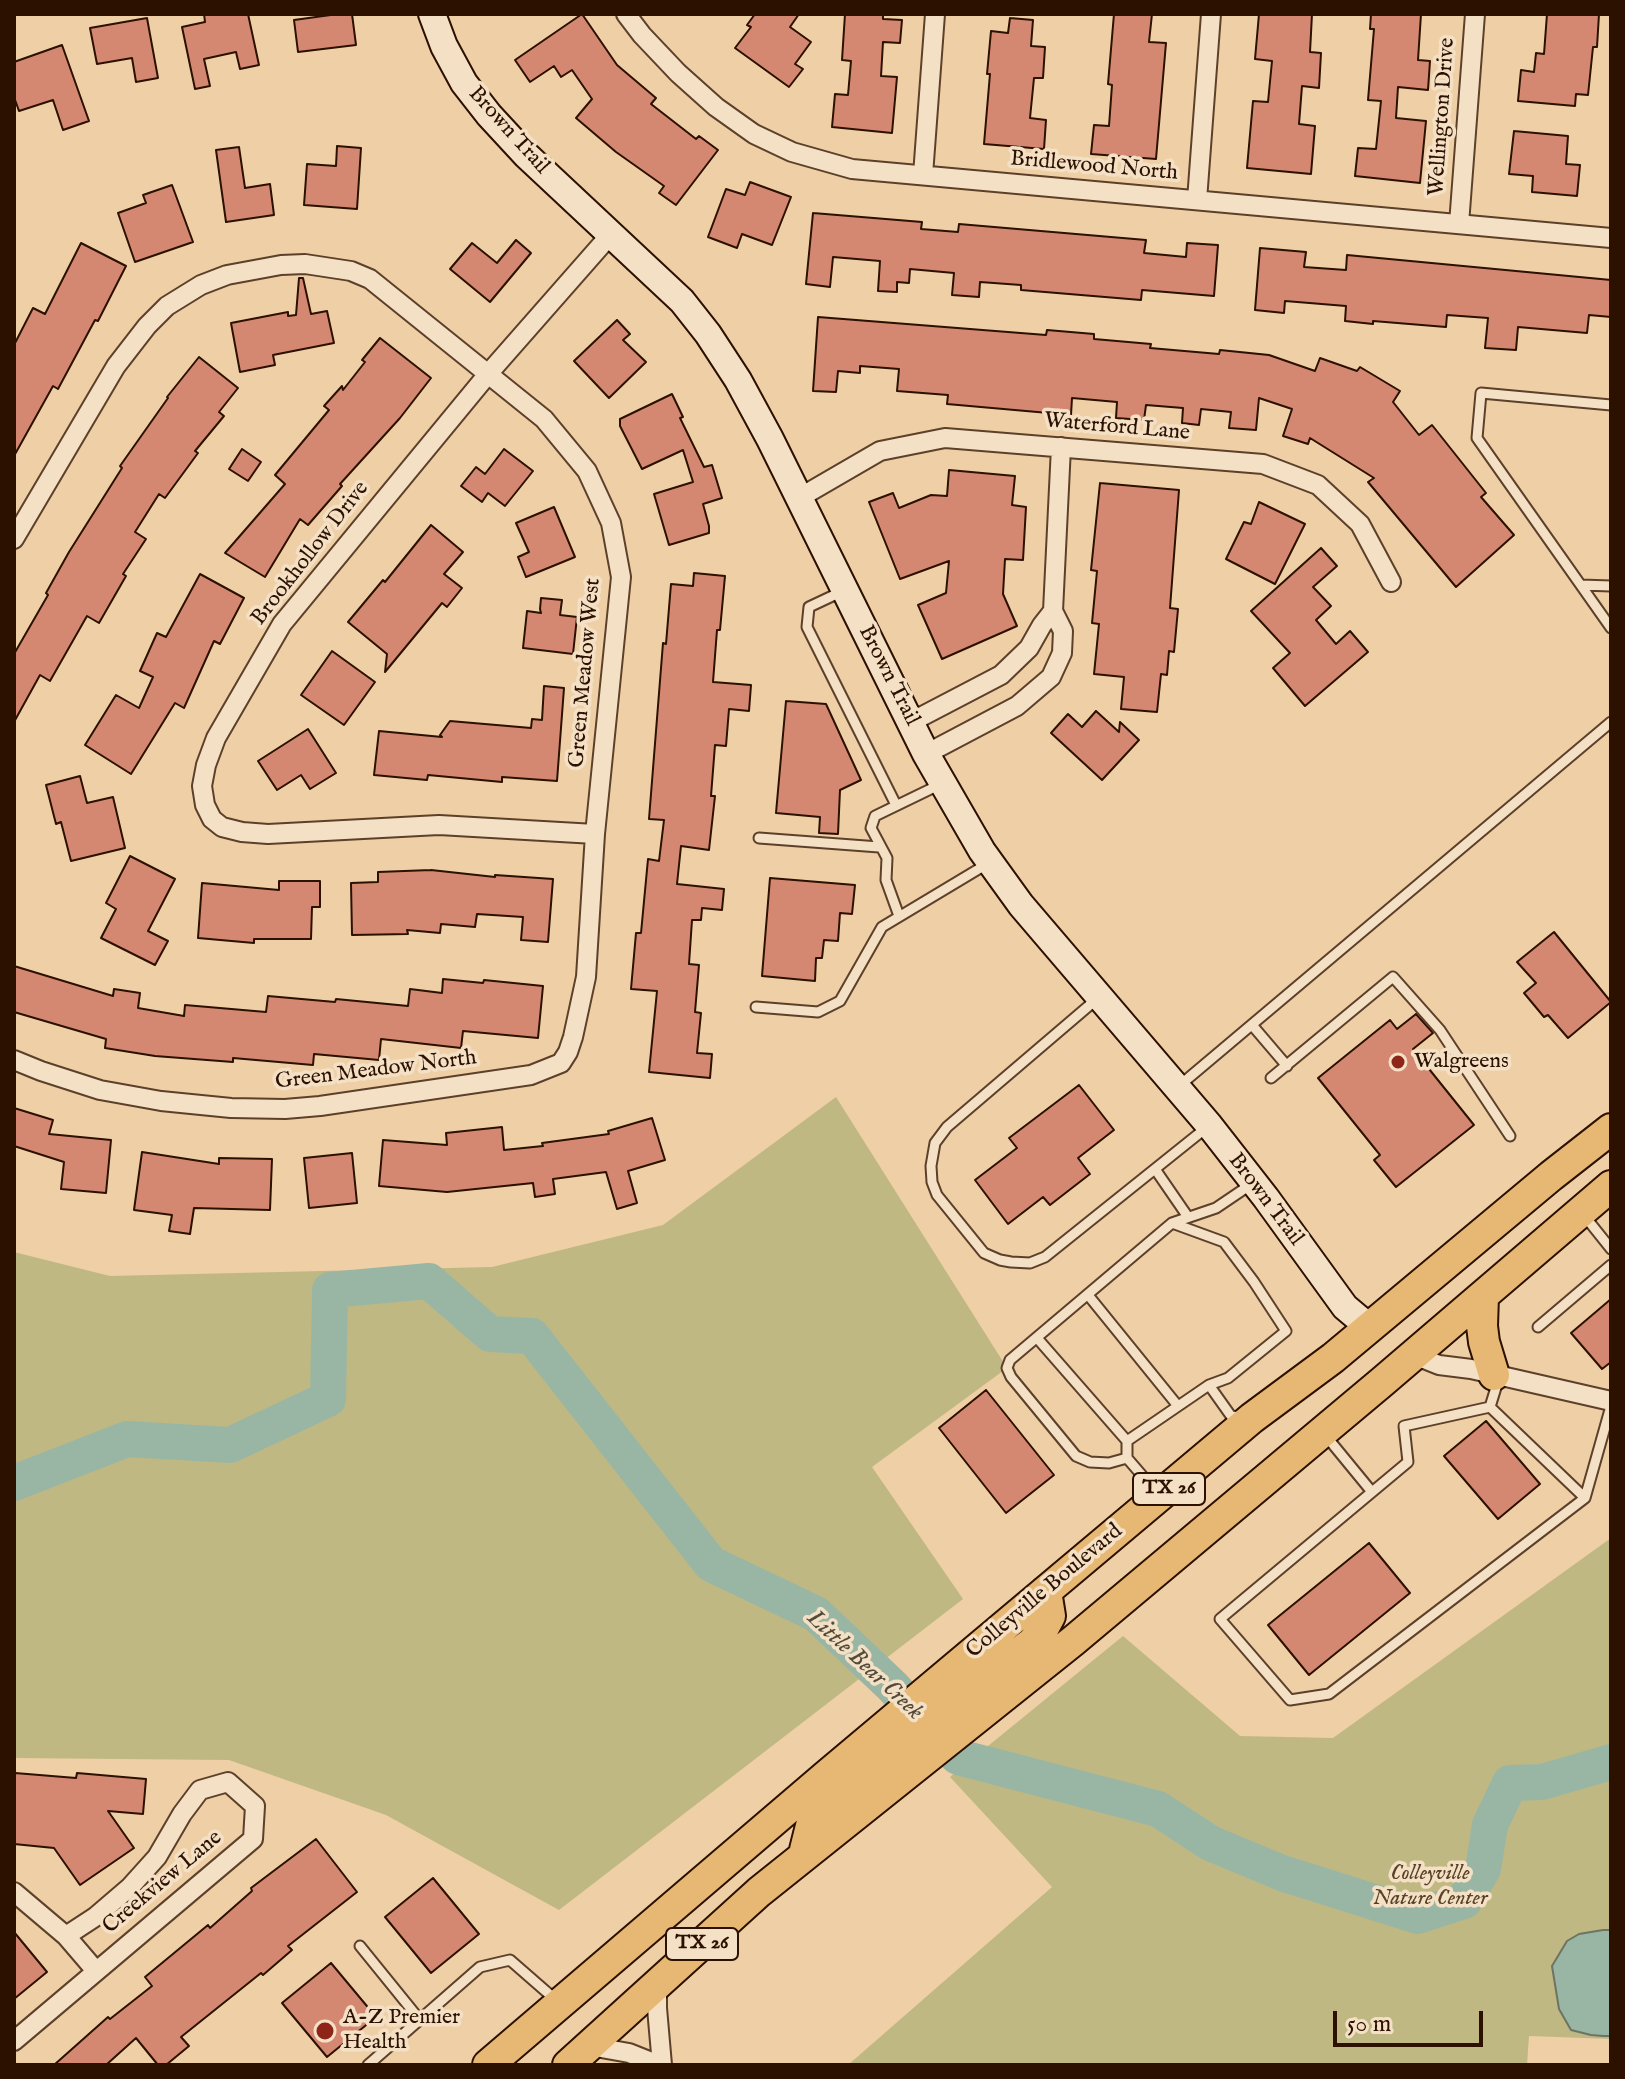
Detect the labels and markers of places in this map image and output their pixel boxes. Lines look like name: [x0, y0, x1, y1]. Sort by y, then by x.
place label: Walgreens: [1414, 1049, 1509, 1075]
marker: Walgreens: [1389, 1053, 1407, 1071]
place label: A-Z Premier Health: [343, 2005, 460, 2056]
marker: A-Z Premier Health: [314, 2020, 336, 2042]

